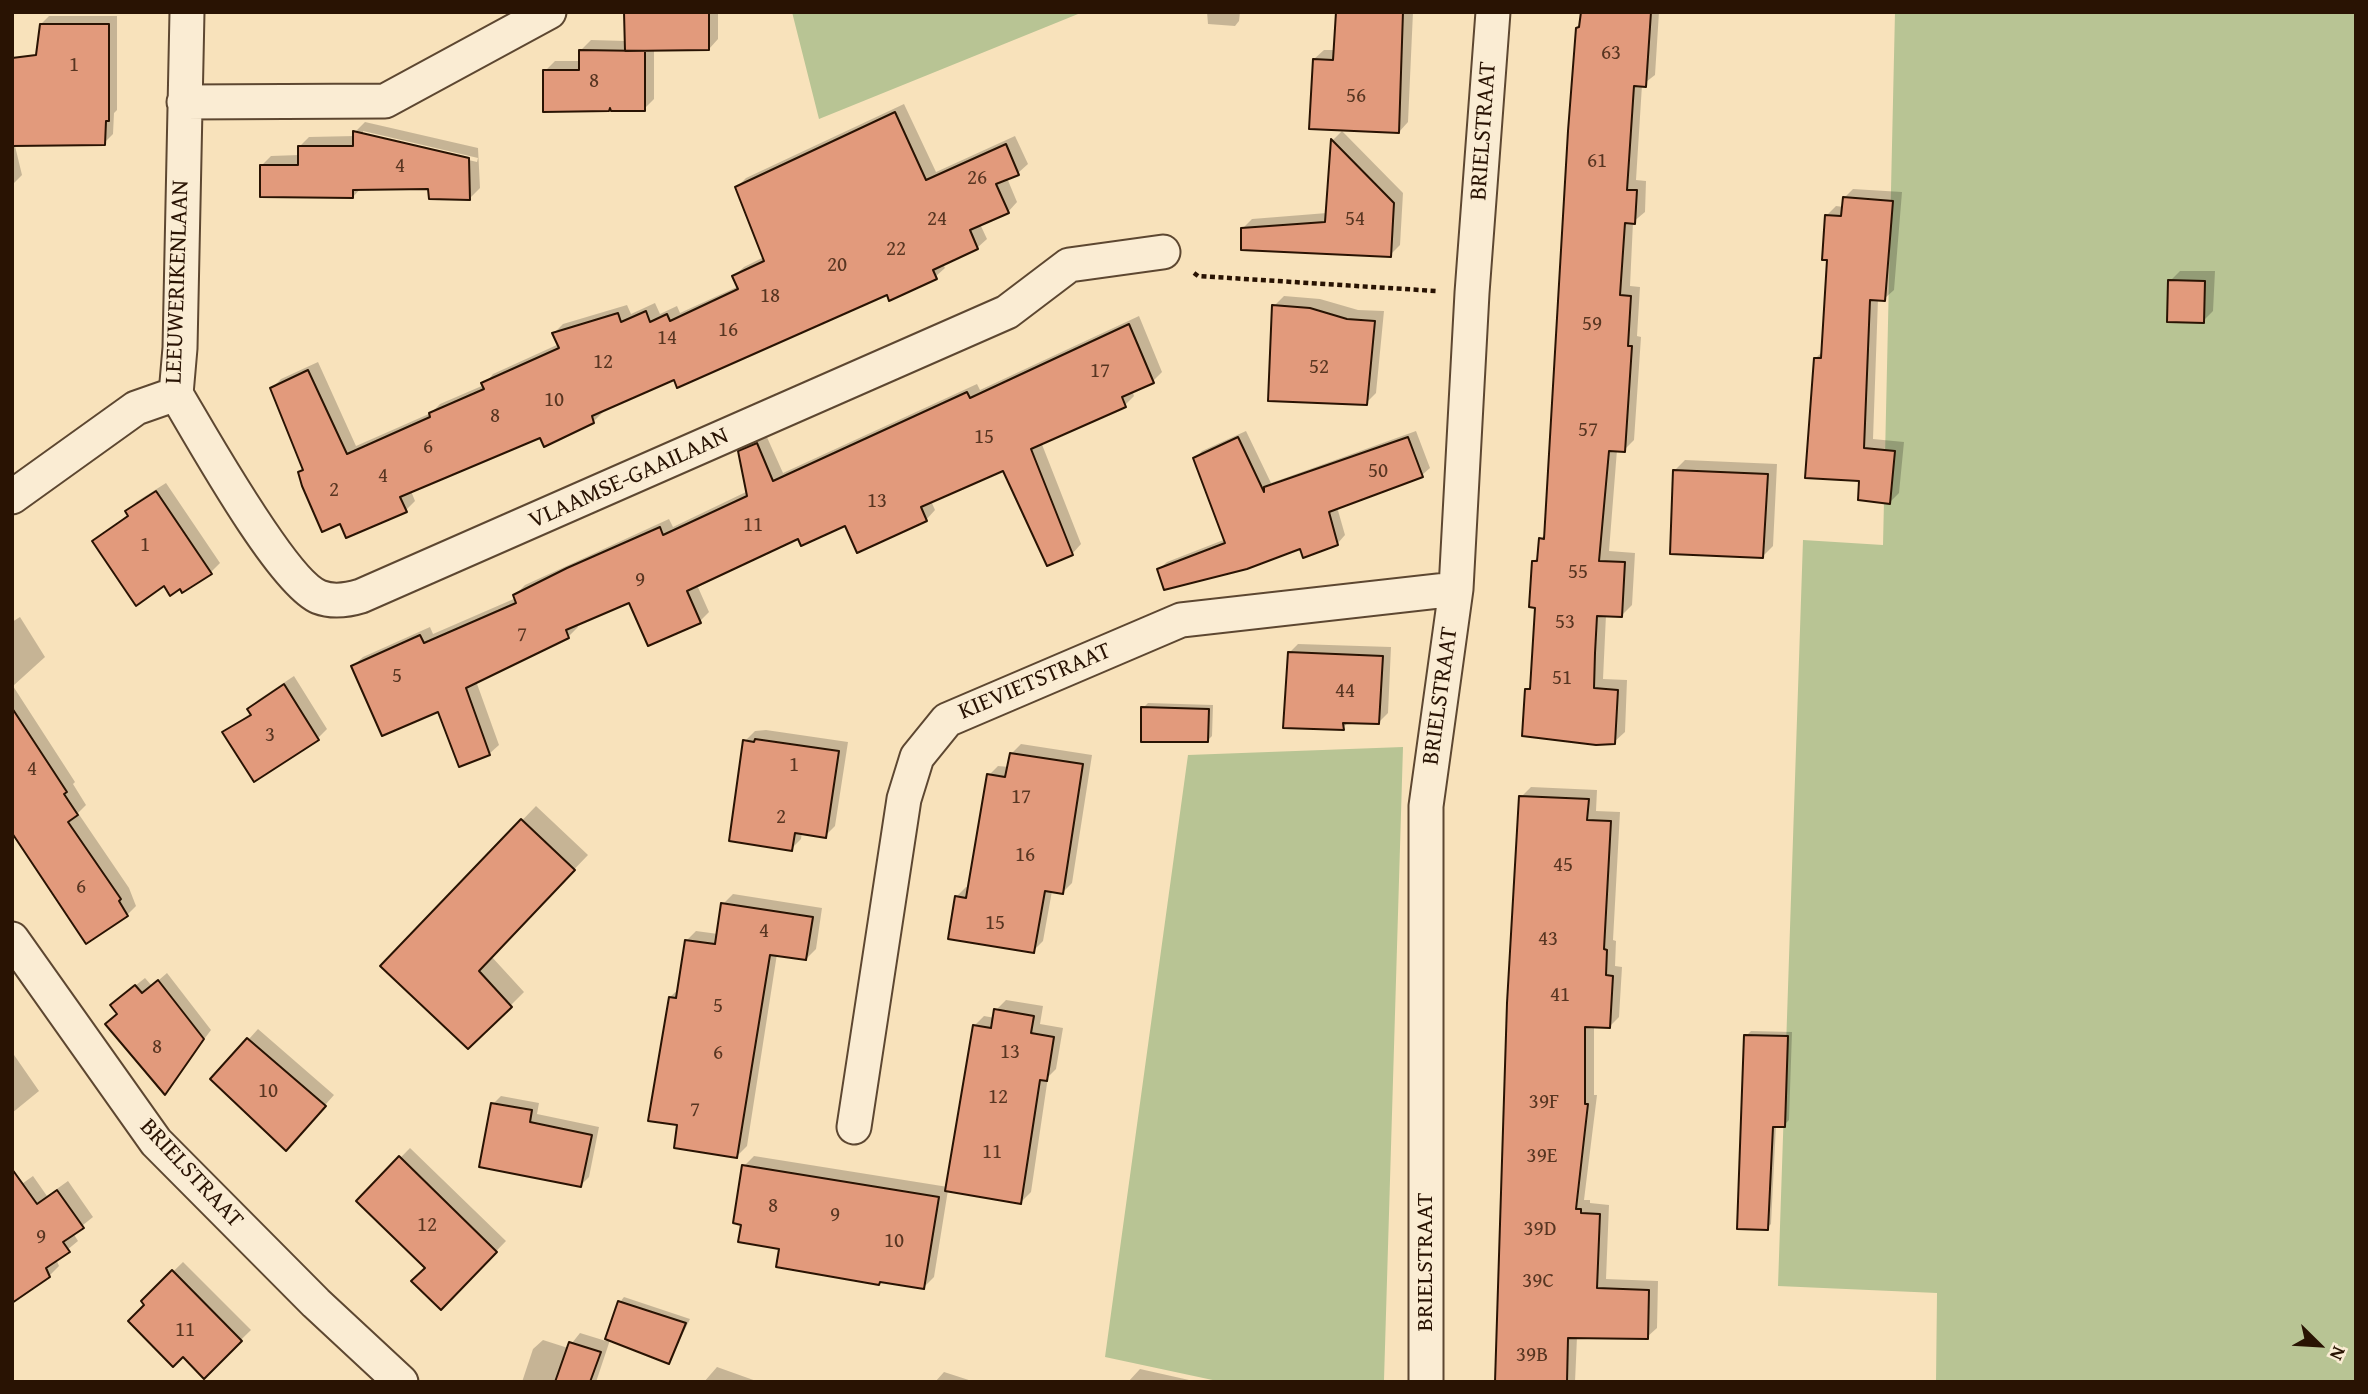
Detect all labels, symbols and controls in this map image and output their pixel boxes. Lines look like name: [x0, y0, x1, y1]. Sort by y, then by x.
house number: 63: [1601, 41, 1621, 67]
house number: 1: [69, 53, 79, 79]
street label: BRIELSTRAAT: [1465, 61, 1503, 201]
house number: 8: [589, 69, 599, 95]
house number: 56: [1346, 84, 1366, 110]
house number: 61: [1587, 149, 1607, 175]
house number: 4: [395, 154, 405, 180]
house number: 26: [967, 166, 987, 192]
street label: LEEUWERIKENLAAN: [160, 180, 196, 384]
house number: 24: [927, 207, 947, 233]
house number: 54: [1345, 207, 1365, 233]
house number: 22: [886, 237, 906, 263]
house number: 20: [827, 253, 847, 279]
house number: 18: [760, 284, 780, 310]
house number: 59: [1582, 312, 1602, 338]
house number: 16: [718, 318, 738, 344]
house number: 14: [657, 326, 677, 352]
house number: 12: [593, 350, 613, 376]
house number: 52: [1309, 355, 1329, 381]
house number: 17: [1090, 359, 1110, 385]
house number: 10: [544, 388, 564, 414]
house number: 8: [490, 404, 500, 430]
house number: 57: [1578, 418, 1598, 444]
street label: VLAAMSE-GAAILAAN: [525, 422, 733, 536]
house number: 15: [974, 425, 994, 451]
house number: 6: [423, 435, 433, 461]
house number: 50: [1368, 459, 1388, 485]
house number: 4: [378, 464, 388, 490]
house number: 2: [329, 478, 339, 504]
house number: 13: [867, 489, 887, 515]
house number: 11: [743, 513, 763, 539]
house number: 1: [140, 533, 150, 559]
house number: 55: [1568, 560, 1588, 586]
house number: 9: [635, 568, 645, 594]
house number: 53: [1555, 610, 1575, 636]
house number: 7: [517, 623, 527, 649]
street label: BRIELSTRAAT: [1417, 625, 1465, 767]
street label: KIEVIETSTRAAT: [954, 637, 1116, 727]
house number: 5: [392, 664, 402, 690]
house number: 51: [1552, 666, 1572, 692]
house number: 44: [1335, 679, 1355, 705]
house number: 3: [265, 723, 275, 749]
house number: 1: [789, 753, 799, 779]
house number: 4: [27, 757, 37, 783]
house number: 17: [1011, 785, 1031, 811]
house number: 2: [776, 805, 786, 831]
house number: 16: [1015, 843, 1035, 869]
house number: 45: [1553, 853, 1573, 879]
house number: 6: [76, 875, 86, 901]
house number: 15: [985, 911, 1005, 937]
house number: 4: [759, 919, 769, 945]
house number: 43: [1538, 927, 1558, 953]
house number: 41: [1550, 983, 1570, 1009]
house number: 5: [713, 994, 723, 1020]
house number: 8: [152, 1035, 162, 1061]
house number: 13: [1000, 1040, 1020, 1066]
house number: 6: [713, 1041, 723, 1067]
house number: 10: [258, 1079, 278, 1105]
house number: 12: [988, 1085, 1008, 1111]
house number: 39F: [1529, 1090, 1559, 1116]
house number: 7: [690, 1098, 700, 1124]
street label: BRIELSTRAAT: [133, 1113, 249, 1235]
house number: 11: [982, 1140, 1002, 1166]
house number: 39E: [1527, 1144, 1557, 1170]
street label: BRIELSTRAAT: [1412, 1192, 1440, 1332]
house number: 8: [768, 1194, 778, 1220]
house number: 9: [830, 1203, 840, 1229]
house number: 12: [417, 1213, 437, 1239]
house number: 39D: [1524, 1217, 1556, 1243]
house number: 9: [36, 1225, 46, 1251]
house number: 10: [884, 1229, 904, 1255]
house number: 39C: [1522, 1269, 1554, 1295]
north arrow: [2284, 1310, 2354, 1380]
house number: 11: [175, 1318, 195, 1344]
text: N: [2323, 1342, 2354, 1365]
house number: 39B: [1516, 1343, 1548, 1369]

